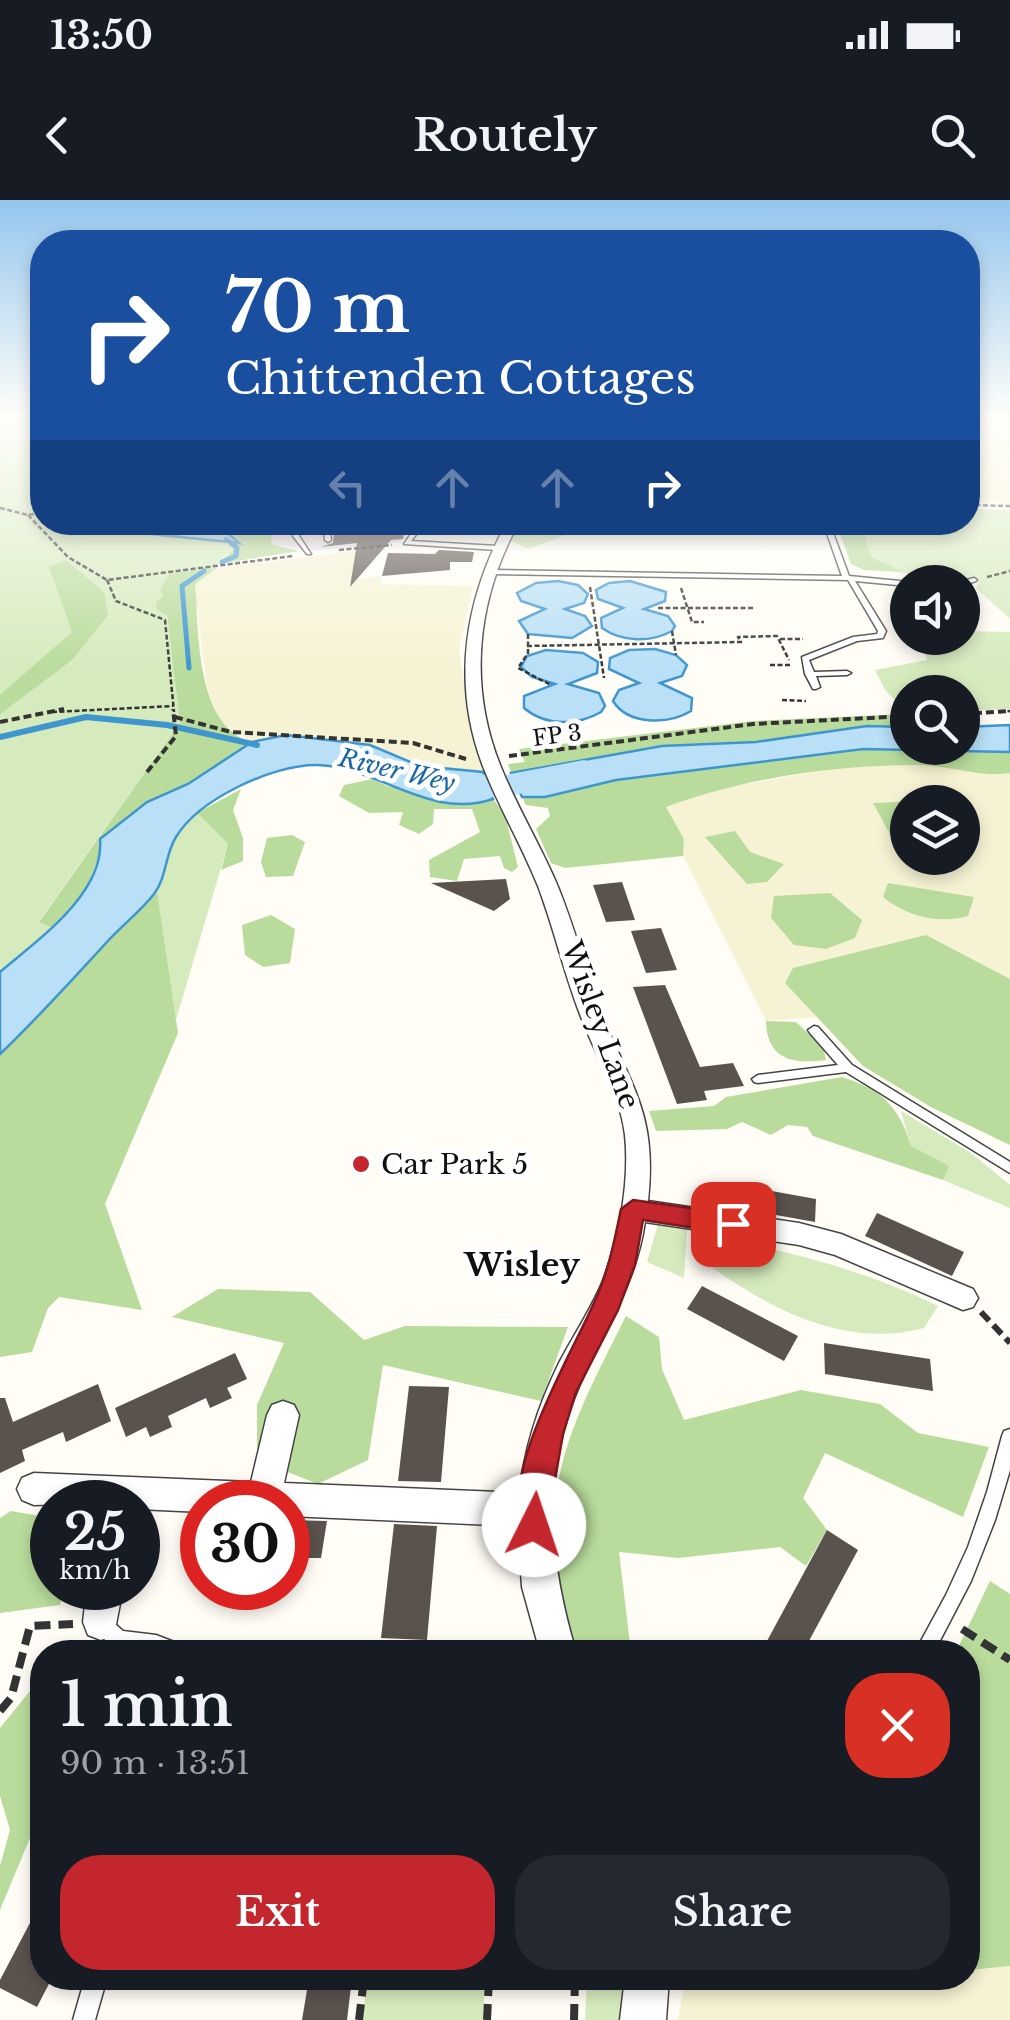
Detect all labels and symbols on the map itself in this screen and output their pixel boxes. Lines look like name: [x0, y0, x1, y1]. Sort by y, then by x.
street label: FP 3: [531, 719, 583, 752]
water label: River Wey: [335, 742, 458, 799]
street label: Wisley Lane: [554, 936, 647, 1114]
place label: Car Park 5: [381, 1147, 528, 1182]
marker: Car Park 5: [350, 1153, 372, 1175]
pin: [691, 1182, 776, 1267]
district label: Wisley: [463, 1245, 580, 1285]
position arrow: [482, 1473, 586, 1577]
speed limit sign: 30: [180, 1480, 310, 1610]

